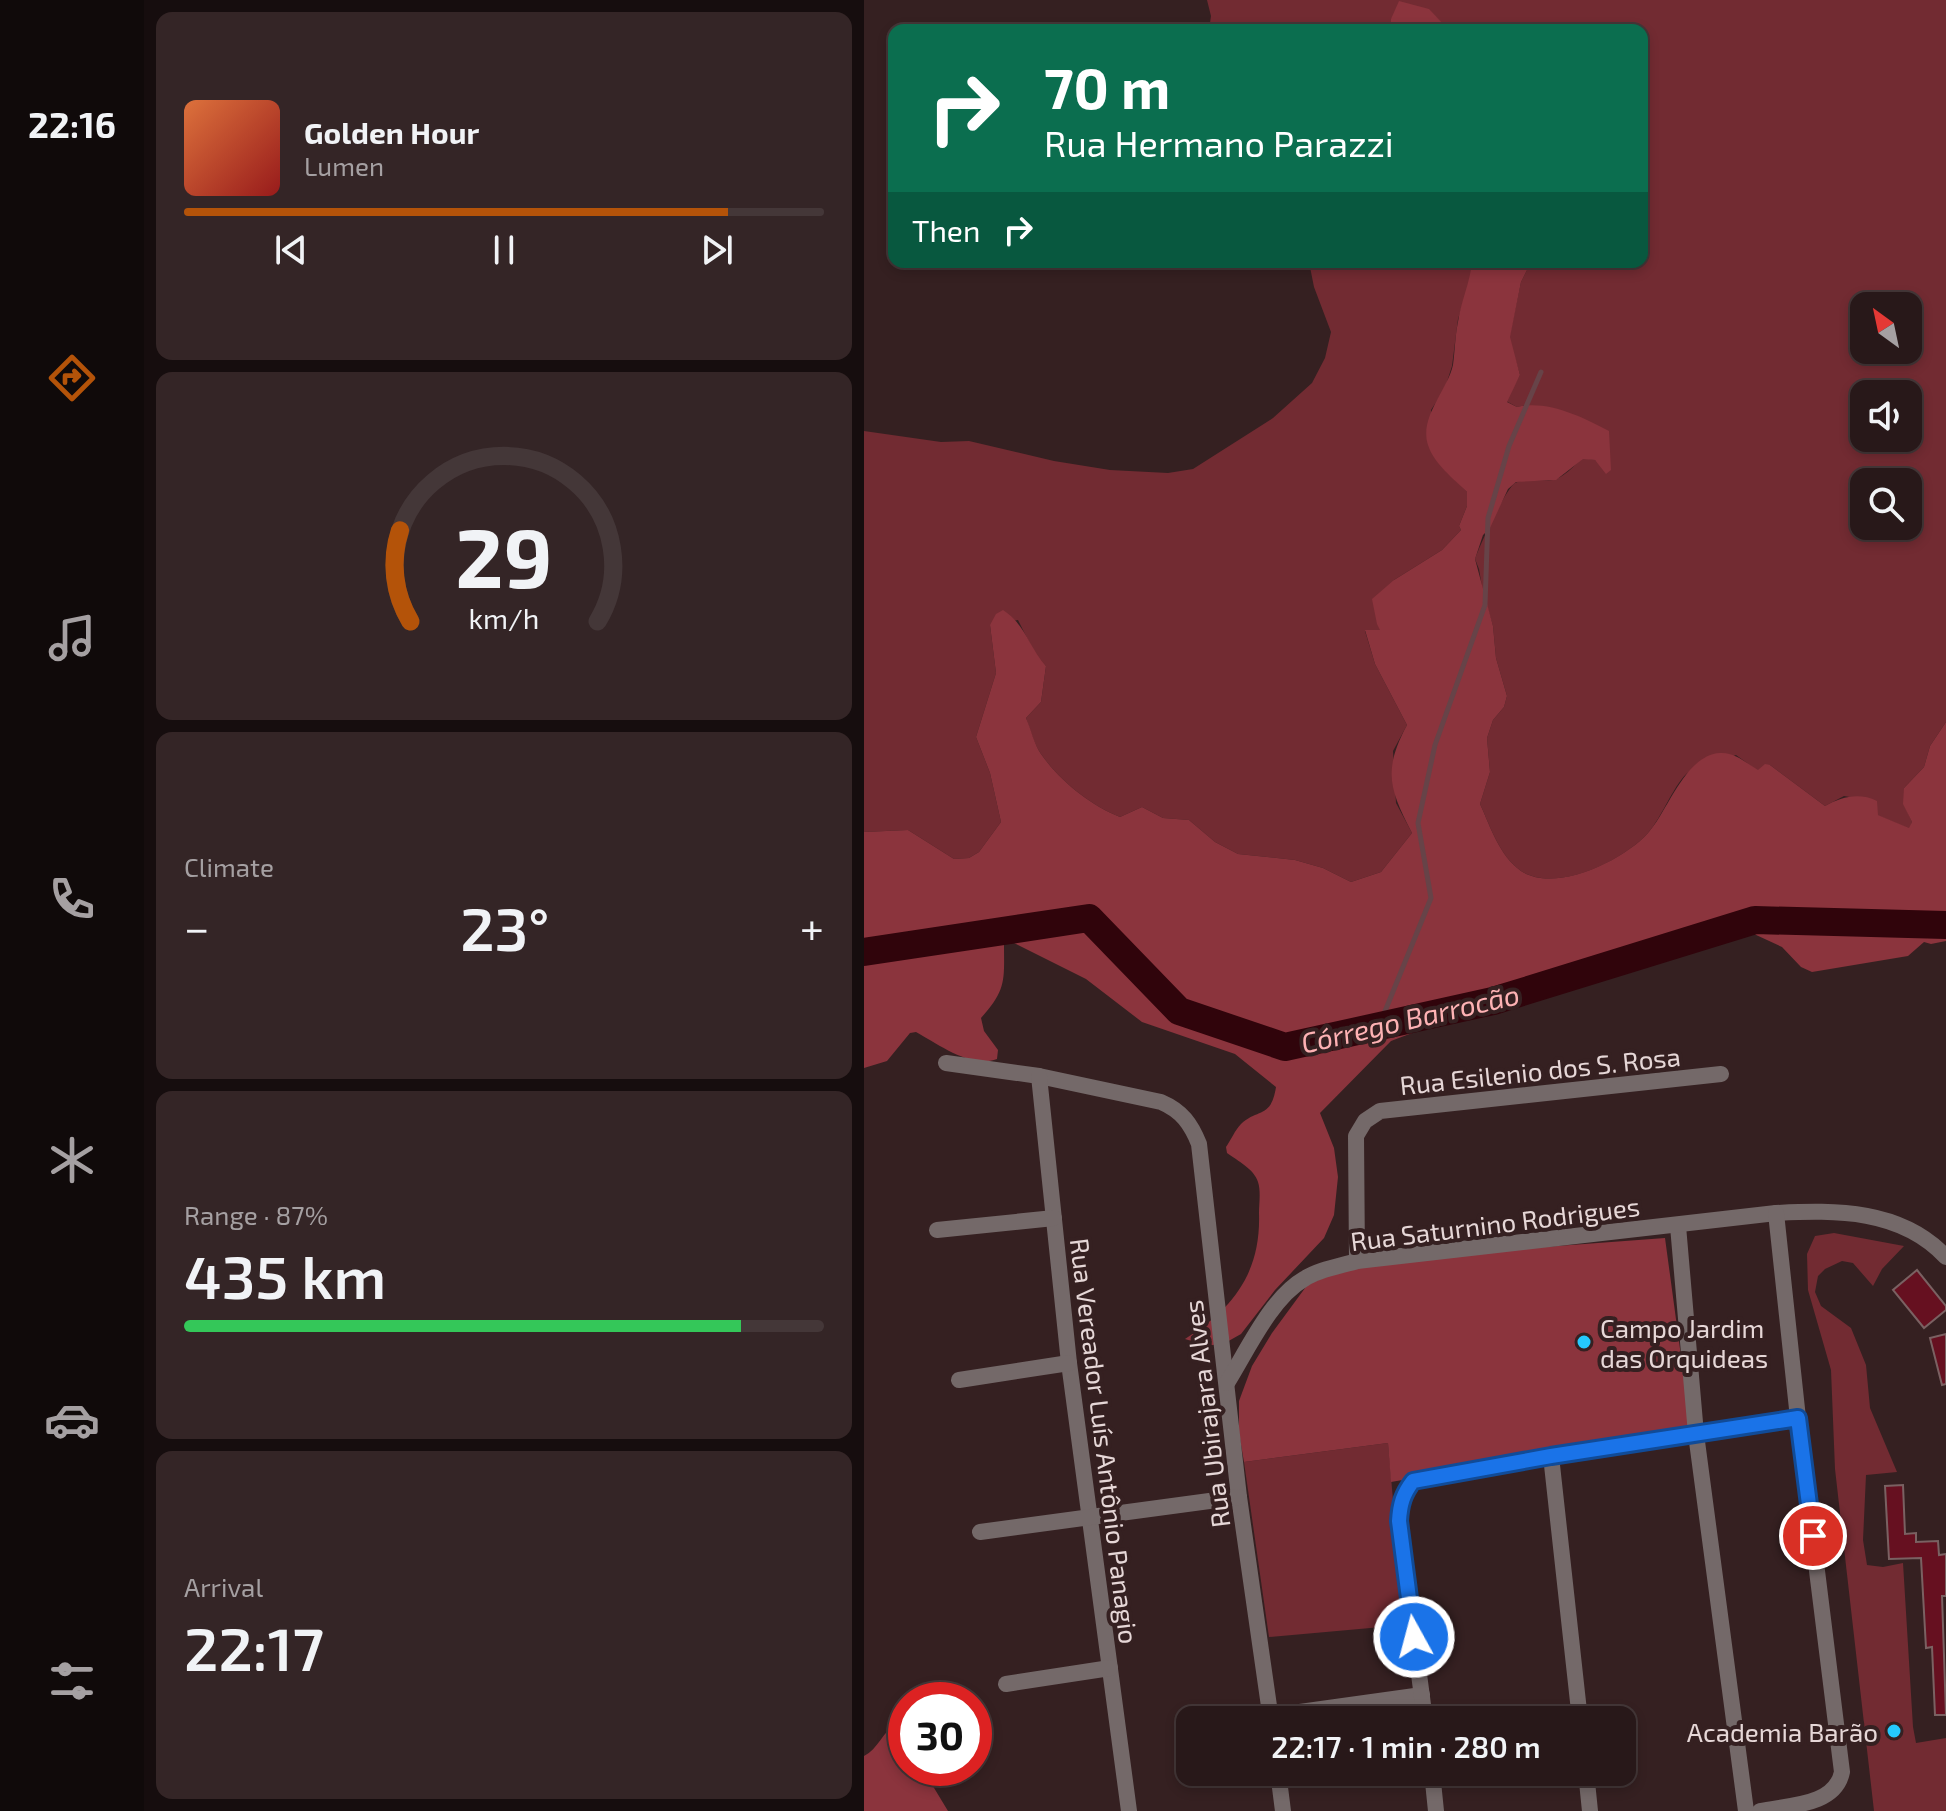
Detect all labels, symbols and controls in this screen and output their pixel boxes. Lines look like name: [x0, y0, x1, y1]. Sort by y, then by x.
text: 70 m: [1044, 53, 1170, 120]
icon: right: [912, 56, 1016, 160]
text: 22:16: [28, 102, 116, 145]
text: Golden Hour: [304, 114, 479, 150]
text: Rua Hermano Parazzi: [1044, 121, 1394, 164]
text: Lumen: [304, 150, 384, 181]
icon: right: [996, 208, 1040, 252]
text: Then: [912, 212, 980, 248]
icon: previous: [269, 228, 313, 272]
icon: pause: [482, 228, 526, 272]
icon: next: [695, 228, 739, 272]
north arrow: [1850, 292, 1922, 364]
map controls: [1850, 292, 1922, 540]
icon: directions: [44, 350, 100, 406]
button: sound: [1850, 380, 1922, 452]
button: search: [1850, 468, 1922, 540]
text: 29: [455, 504, 553, 604]
text: km/h: [469, 600, 539, 635]
icon: music: [44, 610, 100, 666]
text: Climate: [184, 851, 274, 882]
icon: phone: [44, 871, 100, 927]
text: 23°: [460, 891, 549, 963]
text: −: [184, 900, 210, 953]
text: +: [800, 900, 824, 953]
water label: Córrego Barrocão: [1297, 976, 1523, 1060]
street label: Rua Esilenio dos S. Rosa: [1398, 1040, 1682, 1100]
icon: climate: [44, 1132, 100, 1188]
street label: Rua Saturnino Rodrigues: [1349, 1190, 1641, 1256]
text: Range · 87%: [184, 1199, 328, 1230]
street label: Rua Vereador Luís Antônio Panagio: [1065, 1236, 1145, 1646]
text: 435 km: [184, 1239, 386, 1311]
street label: Rua Ubirajara Alves: [1177, 1298, 1235, 1530]
place label: Campo Jardim das Orquideas: [1600, 1312, 1768, 1373]
marker: Campo Jardim das Orquideas: [1575, 1333, 1593, 1351]
icon: car: [44, 1392, 100, 1448]
pin: [1779, 1502, 1847, 1570]
icon: arrive: [1791, 1514, 1835, 1558]
text: Arrival: [184, 1571, 263, 1602]
position arrow: [1372, 1595, 1456, 1679]
text: 22:17: [184, 1611, 324, 1683]
icon: filters: [44, 1653, 100, 1709]
speed limit sign: 30: [888, 1682, 992, 1786]
place label: Academia Barão: [1687, 1716, 1878, 1747]
marker: Academia Barão: [1885, 1722, 1903, 1740]
text: 22:17 · 1 min · 280 m: [1271, 1728, 1541, 1764]

